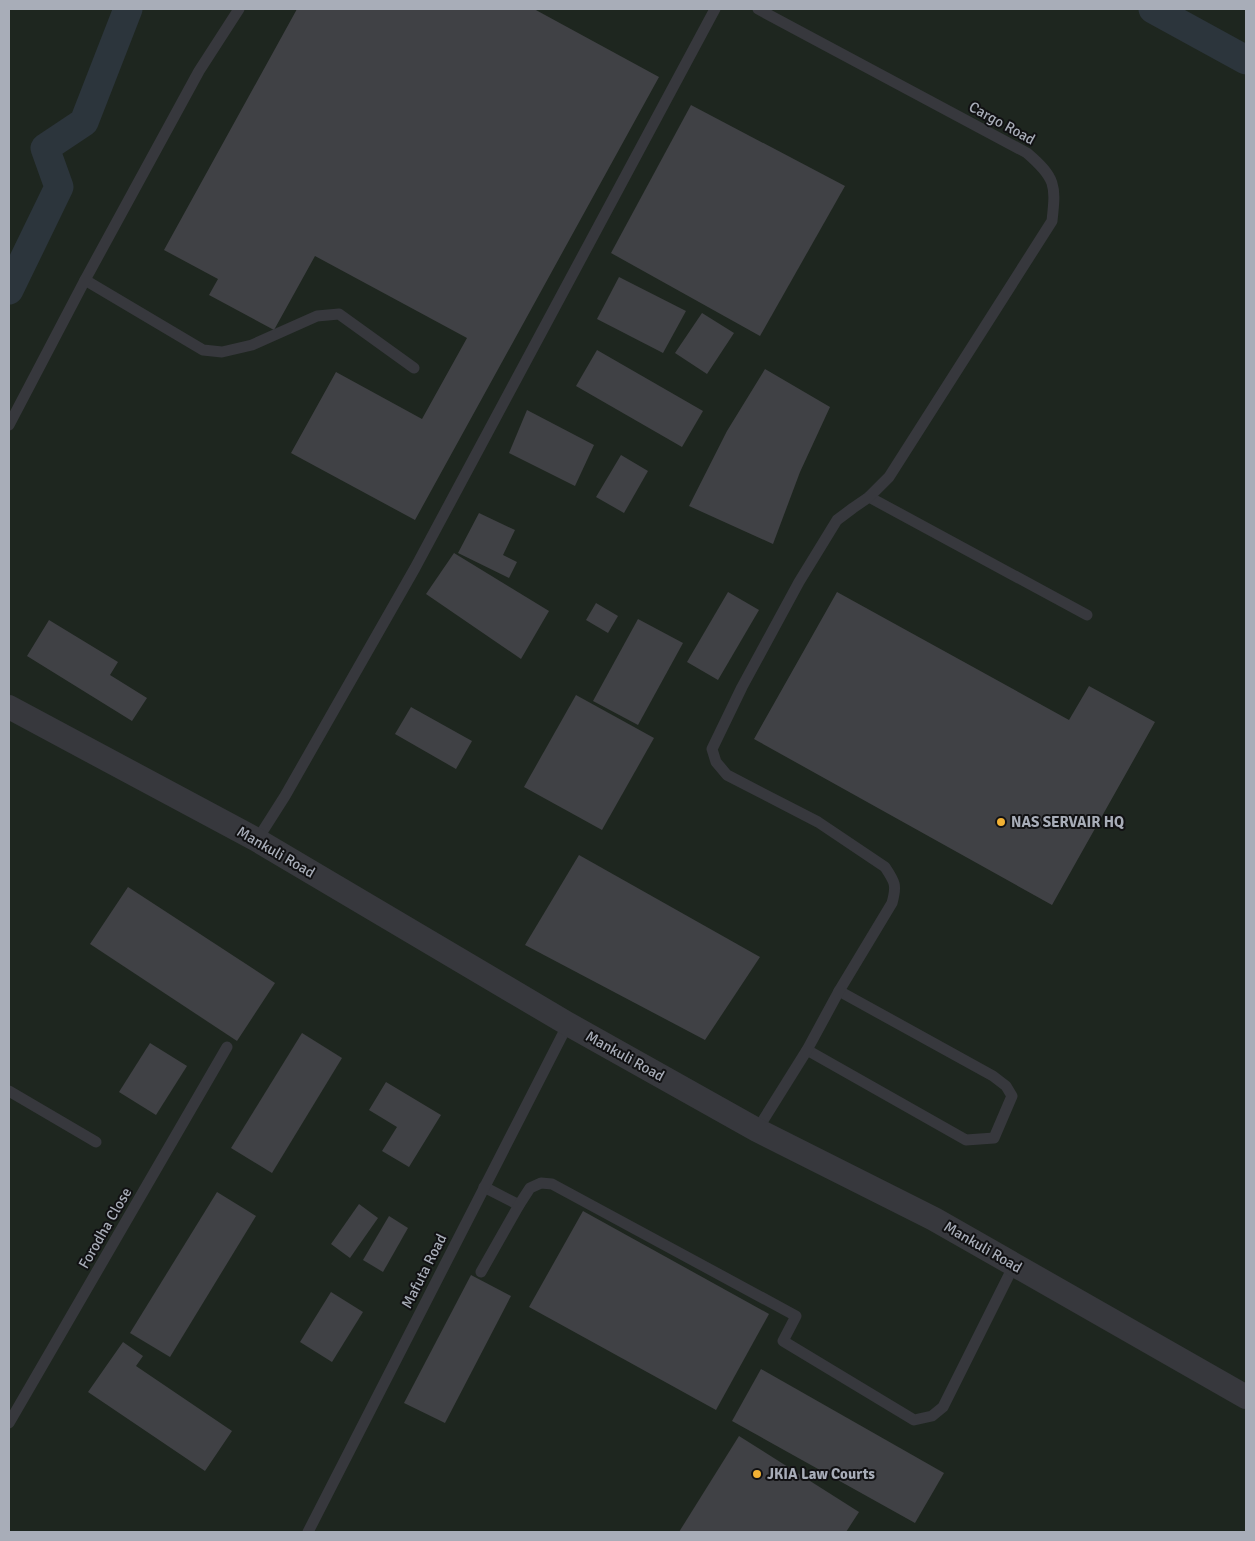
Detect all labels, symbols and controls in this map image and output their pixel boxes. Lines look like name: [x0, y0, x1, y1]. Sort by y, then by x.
street label: Cargo Road: [966, 97, 1038, 149]
place label: NAS SERVAIR HQ: [1011, 813, 1124, 831]
marker: NAS SERVAIR HQ: [995, 816, 1007, 828]
street label: Mankuli Road: [234, 822, 318, 882]
street label: Mankuli Road: [583, 1027, 668, 1085]
street label: Forodha Close: [75, 1184, 135, 1272]
street label: Mankuli Road: [941, 1217, 1025, 1277]
street label: Mafuta Road: [398, 1231, 450, 1311]
place label: JKIA Law Courts: [767, 1465, 875, 1483]
marker: JKIA Law Courts: [751, 1468, 763, 1480]

